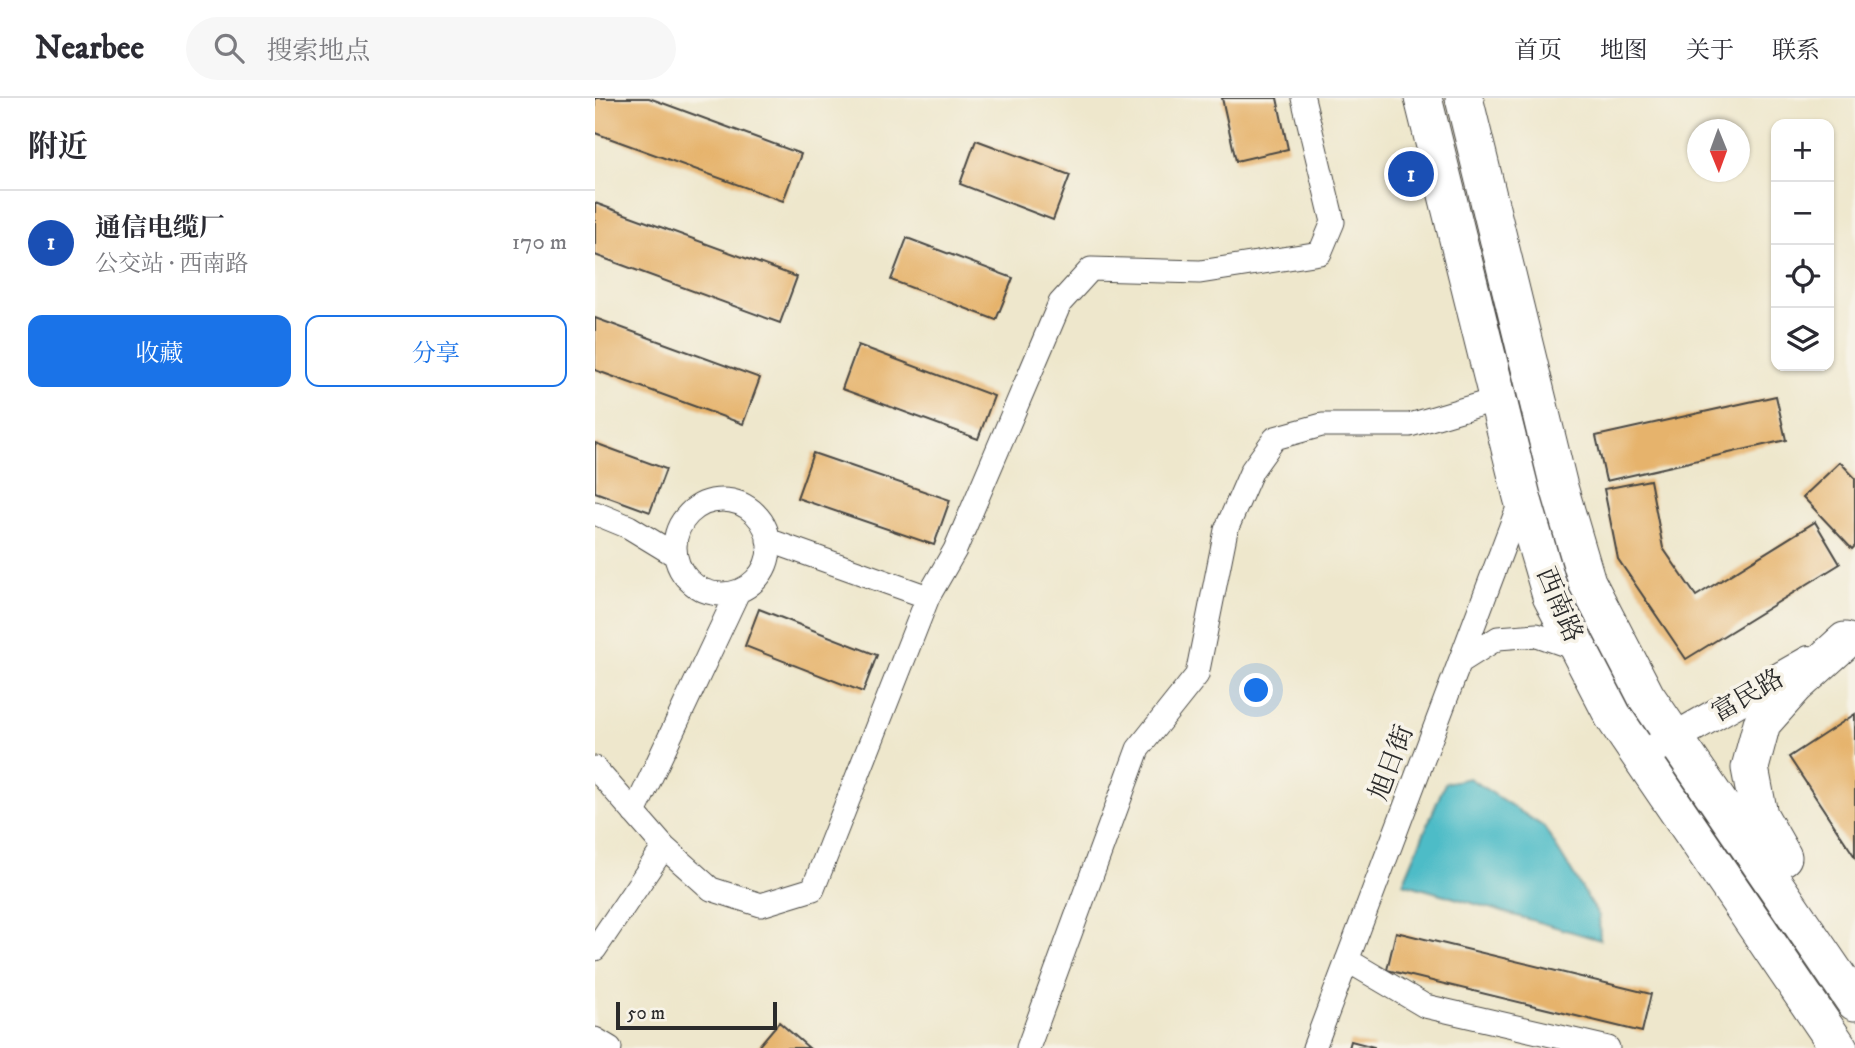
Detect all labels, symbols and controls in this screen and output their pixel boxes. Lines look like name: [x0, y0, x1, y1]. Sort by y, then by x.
search box: [186, 17, 676, 80]
text: Nearbee: [35, 28, 144, 69]
icon: search: [210, 29, 248, 67]
text: 搜索地点: [266, 35, 370, 68]
text: 首页: [1514, 36, 1562, 66]
text: 地图: [1600, 36, 1648, 66]
text: 关于: [1686, 36, 1734, 66]
text: 联系: [1772, 36, 1820, 66]
north arrow: [1687, 119, 1750, 182]
map controls: [1771, 119, 1834, 371]
button: +: [1771, 119, 1834, 182]
text: 附近: [28, 129, 88, 166]
pin: 1: [1388, 148, 1434, 200]
button: −: [1771, 182, 1834, 245]
text: 通信电缆厂: [95, 212, 225, 245]
text: 1: [47, 228, 55, 257]
text: 170 m: [512, 228, 567, 257]
button: locate: [1771, 245, 1834, 308]
text: 公交站 · 西南路: [95, 250, 248, 279]
button: layers: [1771, 308, 1834, 371]
button: 收藏: [28, 315, 291, 387]
button: 分享: [305, 315, 567, 387]
street label: 西南路: [1529, 563, 1589, 647]
street label: 富民路: [1706, 662, 1790, 730]
your location: [1239, 673, 1273, 707]
street label: 旭日街: [1363, 721, 1421, 805]
scale bar: [616, 999, 777, 1031]
text: 50 m: [627, 1002, 665, 1025]

